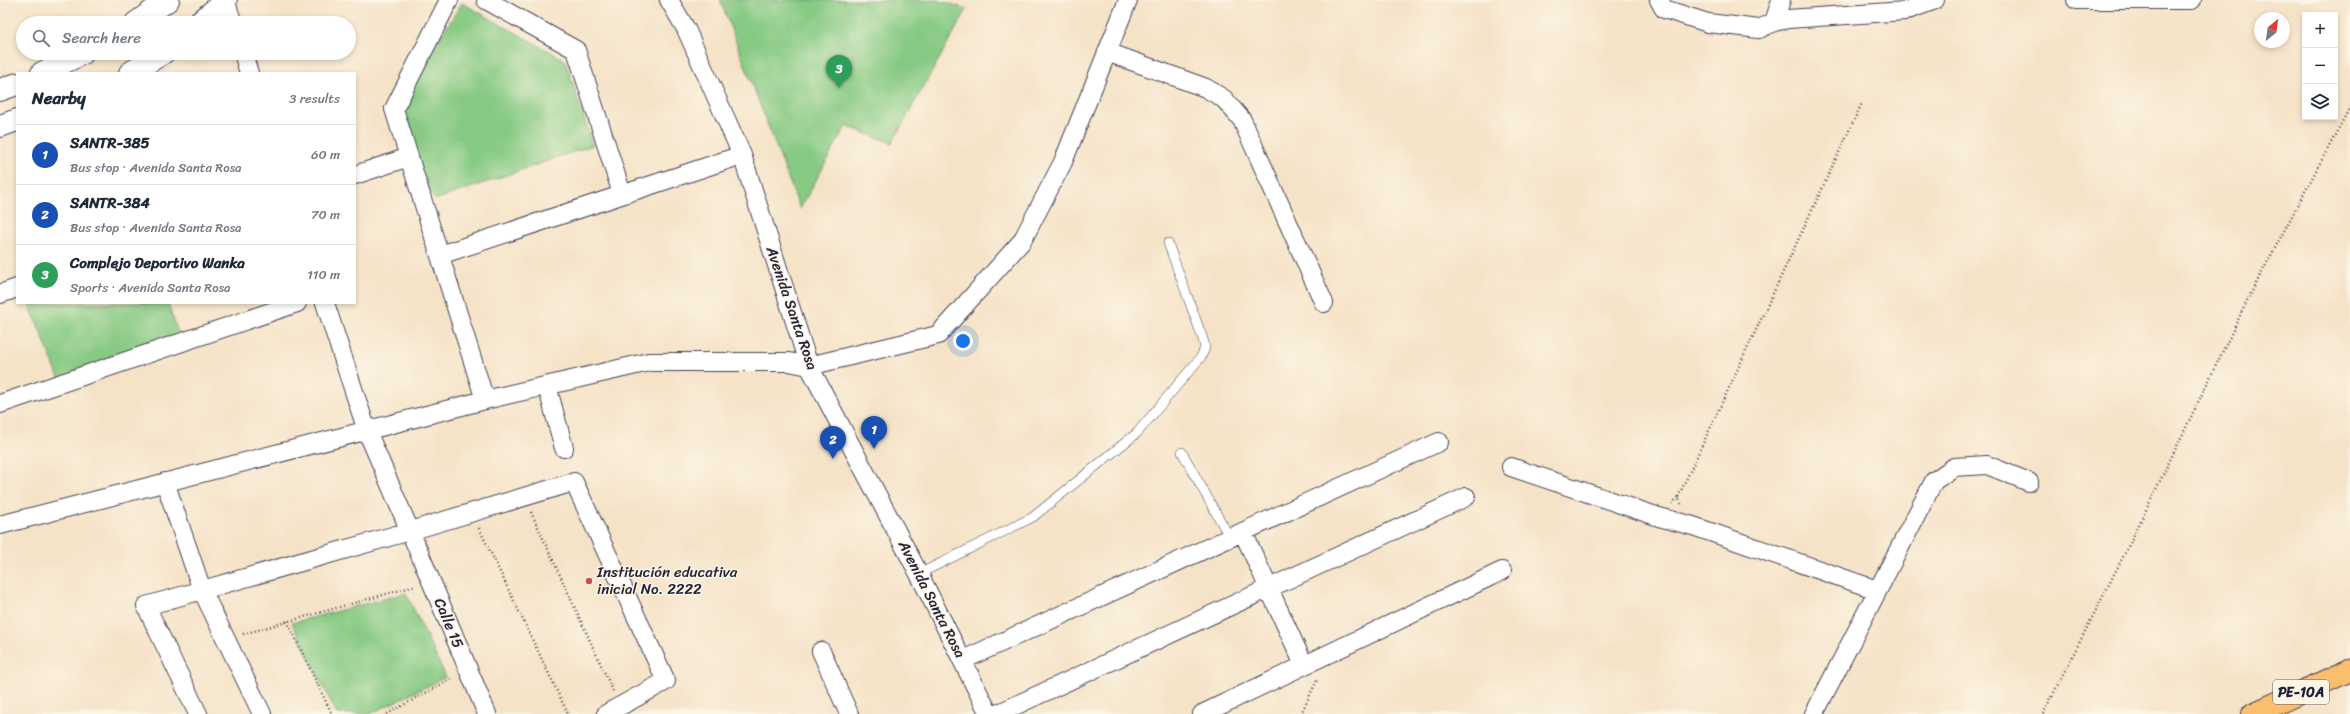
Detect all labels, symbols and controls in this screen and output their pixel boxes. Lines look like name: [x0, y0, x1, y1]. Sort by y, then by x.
north arrow: [2254, 12, 2290, 48]
map controls: [2302, 12, 2338, 120]
button: +: [2302, 12, 2338, 48]
search box: [16, 16, 356, 60]
text: Search here: [62, 25, 141, 51]
icon: search: [30, 27, 52, 49]
button: −: [2302, 48, 2338, 84]
pin: 3: [826, 55, 852, 88]
text: Nearby: [32, 83, 86, 113]
button: layers: [2302, 84, 2338, 120]
text: 3 results: [289, 87, 340, 110]
text: SANTR-385: [70, 130, 150, 156]
text: 1: [42, 143, 48, 166]
text: 60 m: [311, 143, 340, 166]
text: Bus stop · Avenida Santa Rosa: [70, 156, 242, 179]
text: SANTR-384: [70, 190, 150, 216]
text: 2: [41, 203, 49, 226]
text: 70 m: [311, 203, 340, 226]
text: Bus stop · Avenida Santa Rosa: [70, 216, 242, 239]
street label: Avenida Santa Rosa: [758, 242, 825, 374]
text: Complejo Deportivo Wanka: [70, 250, 245, 276]
text: 3: [41, 263, 49, 286]
text: 110 m: [307, 263, 340, 286]
text: Sports · Avenida Santa Rosa: [70, 276, 231, 299]
your location: [953, 331, 973, 351]
pin: 1: [861, 416, 887, 449]
pin: 2: [820, 426, 846, 459]
street label: Avenida Santa Rosa: [891, 535, 973, 663]
place label: Institución educativa inicial No. 2222: [596, 559, 738, 602]
marker: Institución educativa inicial No. 2222: [584, 576, 594, 586]
street label: Calle 15: [427, 594, 471, 652]
road number: PE-10A: [2273, 680, 2329, 704]

